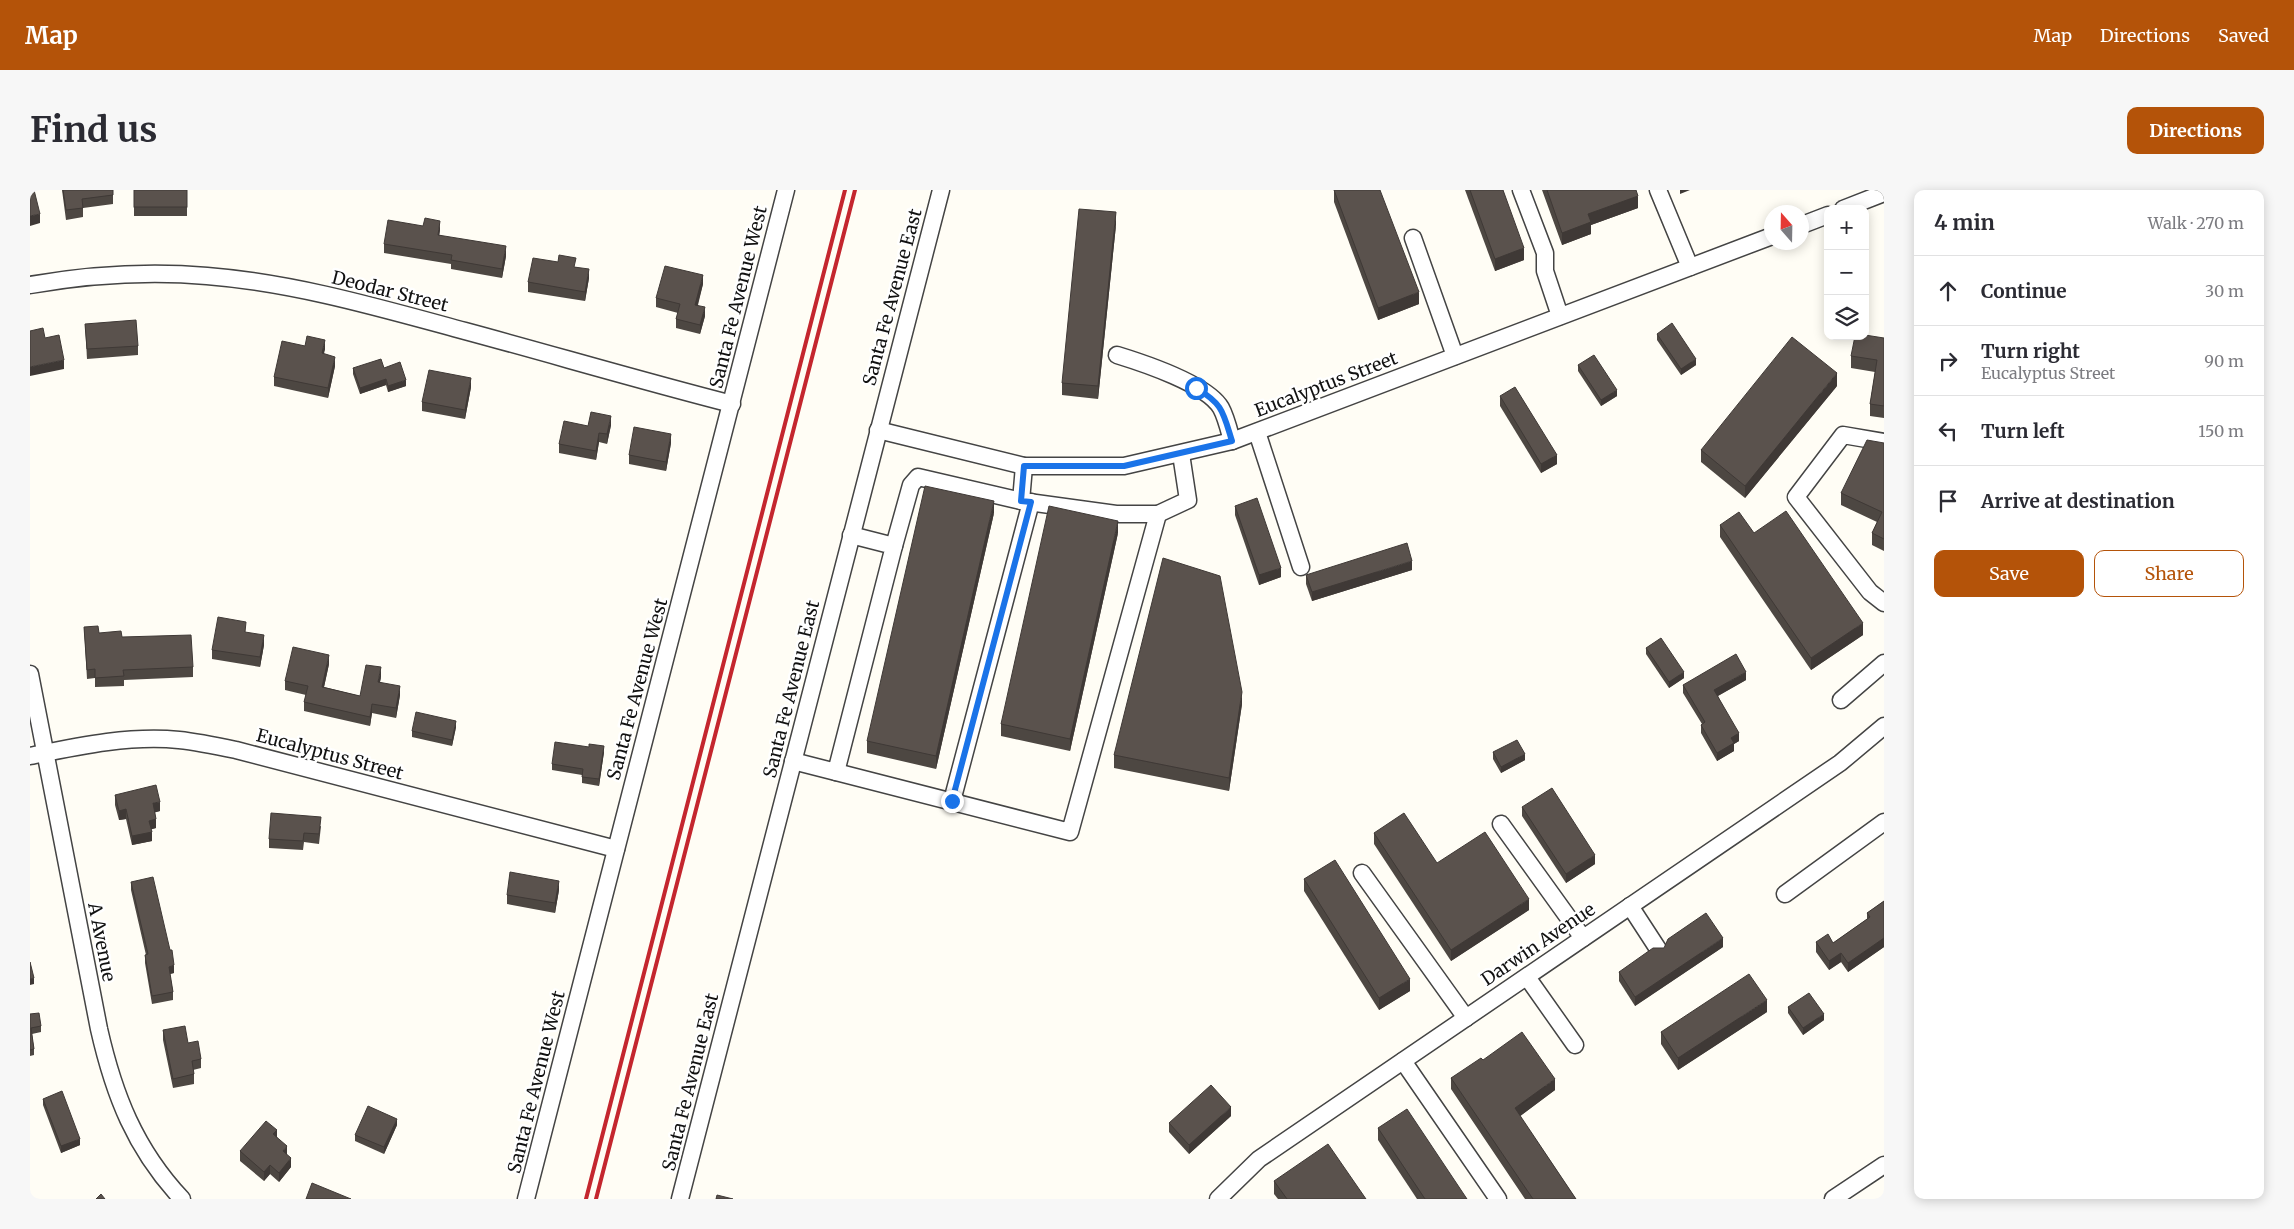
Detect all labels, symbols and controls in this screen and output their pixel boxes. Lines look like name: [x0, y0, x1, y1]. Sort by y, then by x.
text: Map: [25, 20, 78, 51]
text: Map: [2034, 24, 2072, 47]
text: Directions: [2100, 24, 2190, 47]
text: Saved: [2218, 24, 2269, 47]
button: Directions: [2127, 107, 2264, 154]
text: Find us: [30, 108, 157, 152]
street label: Santa Fe Avenue West: [704, 203, 772, 391]
north arrow: [1764, 205, 1809, 250]
map controls: [1824, 205, 1869, 340]
button: +: [1824, 205, 1869, 250]
street label: Santa Fe Avenue East: [857, 206, 927, 388]
text: 4 min: [1934, 209, 1995, 236]
text: Walk · 270 m: [2148, 213, 2244, 233]
button: −: [1824, 250, 1869, 295]
street label: Deodar Street: [329, 265, 451, 317]
icon: ahead: [1934, 277, 1962, 305]
text: Continue: [1981, 279, 2067, 303]
text: 30 m: [2205, 281, 2244, 301]
button: layers: [1824, 295, 1869, 340]
text: Turn right: [1981, 339, 2080, 363]
street label: Eucalyptus Street: [1251, 346, 1401, 422]
icon: right: [1934, 347, 1962, 375]
text: 90 m: [2204, 351, 2244, 371]
text: Eucalyptus Street: [1981, 363, 2115, 383]
route start: [1185, 377, 1208, 400]
icon: left: [1934, 417, 1962, 445]
text: Turn left: [1981, 419, 2065, 443]
text: 150 m: [2198, 421, 2244, 441]
icon: arrive: [1934, 487, 1962, 515]
text: Arrive at destination: [1981, 489, 2175, 513]
button: Save: [1934, 550, 2084, 597]
button: Share: [2094, 550, 2244, 597]
street label: Santa Fe Avenue West: [602, 596, 672, 782]
street label: Santa Fe Avenue East: [758, 598, 824, 780]
street label: Eucalyptus Street: [254, 723, 406, 785]
route end: [941, 790, 964, 813]
street label: Darwin Avenue: [1477, 897, 1599, 991]
street label: A Avenue: [83, 899, 121, 984]
street label: Santa Fe Avenue West: [502, 988, 570, 1176]
street label: Santa Fe Avenue East: [657, 991, 723, 1173]

